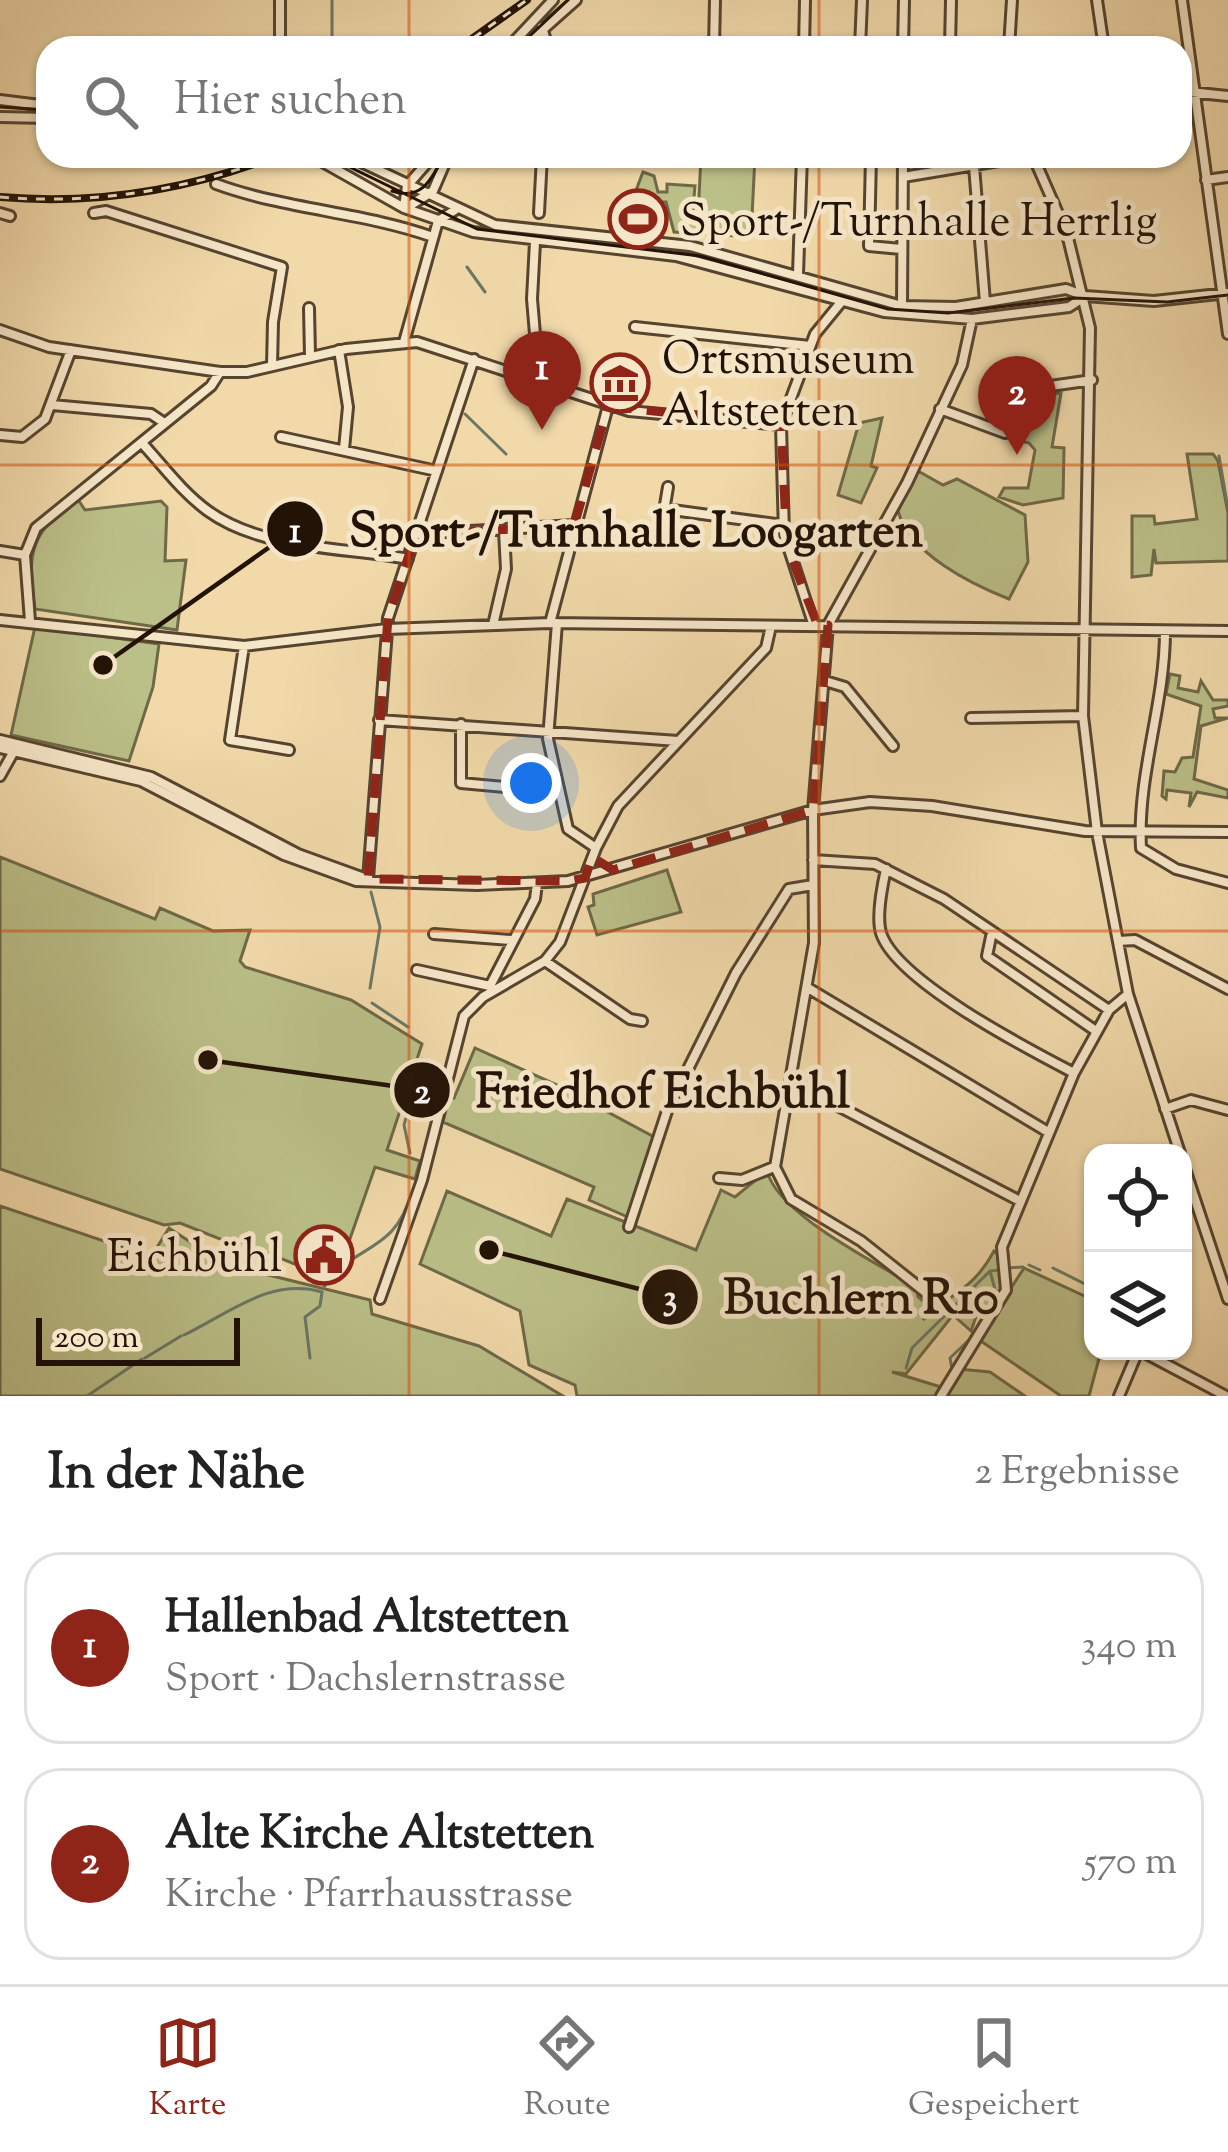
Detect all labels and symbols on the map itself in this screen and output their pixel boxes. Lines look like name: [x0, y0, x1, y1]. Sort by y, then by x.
sports icon: Sport-/Turnhalle Herrlig: [607, 188, 669, 250]
place label: Sport-/Turnhalle Herrlig: [680, 192, 1157, 257]
place label: Ortsmuseum Altstetten: [662, 330, 915, 447]
pin: 1: [503, 331, 581, 430]
museum icon: Ortsmuseum Altstetten: [589, 352, 651, 414]
pin: 2: [978, 356, 1056, 455]
callout: Sport-/Turnhalle Loogarten: [265, 487, 947, 571]
text: Sport-/Turnhalle Loogarten: [349, 500, 924, 569]
text: 1: [289, 507, 302, 559]
your location: [501, 753, 561, 813]
callout: Friedhof Eichbühl: [392, 1048, 874, 1132]
text: Friedhof Eichbühl: [476, 1061, 851, 1130]
text: 2: [414, 1068, 431, 1120]
public building icon: Eichbühl: [293, 1224, 355, 1286]
place label: Eichbühl: [107, 1228, 282, 1293]
callout: Buchlern R10: [640, 1255, 1023, 1339]
text: Buchlern R10: [723, 1267, 999, 1336]
text: 3: [663, 1274, 677, 1326]
scale bar: [36, 1312, 240, 1365]

